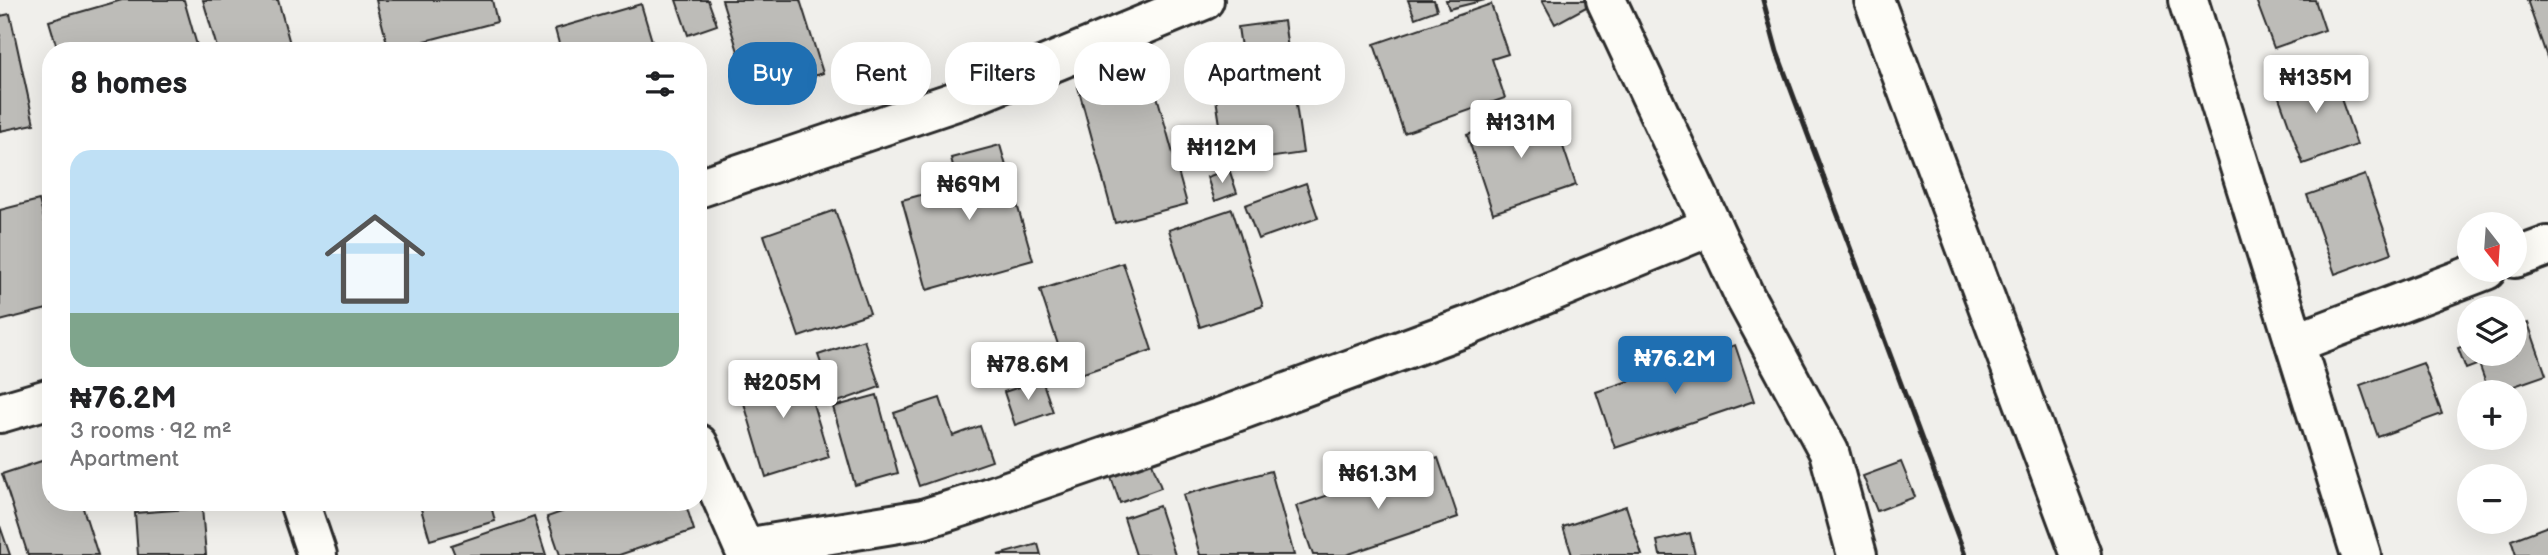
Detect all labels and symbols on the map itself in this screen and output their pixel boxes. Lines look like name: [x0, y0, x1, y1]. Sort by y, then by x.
pin: ₦135M: [2267, 55, 2365, 115]
pin: ₦131M: [1472, 100, 1570, 160]
pin: ₦112M: [1173, 125, 1271, 185]
pin: ₦69M: [928, 162, 1010, 222]
north arrow: [2457, 212, 2527, 282]
pin: ₦76.2M: [1618, 336, 1732, 396]
pin: ₦78.6M: [971, 342, 1085, 402]
pin: ₦205M: [734, 360, 832, 420]
pin: ₦61.3M: [1321, 452, 1435, 511]

